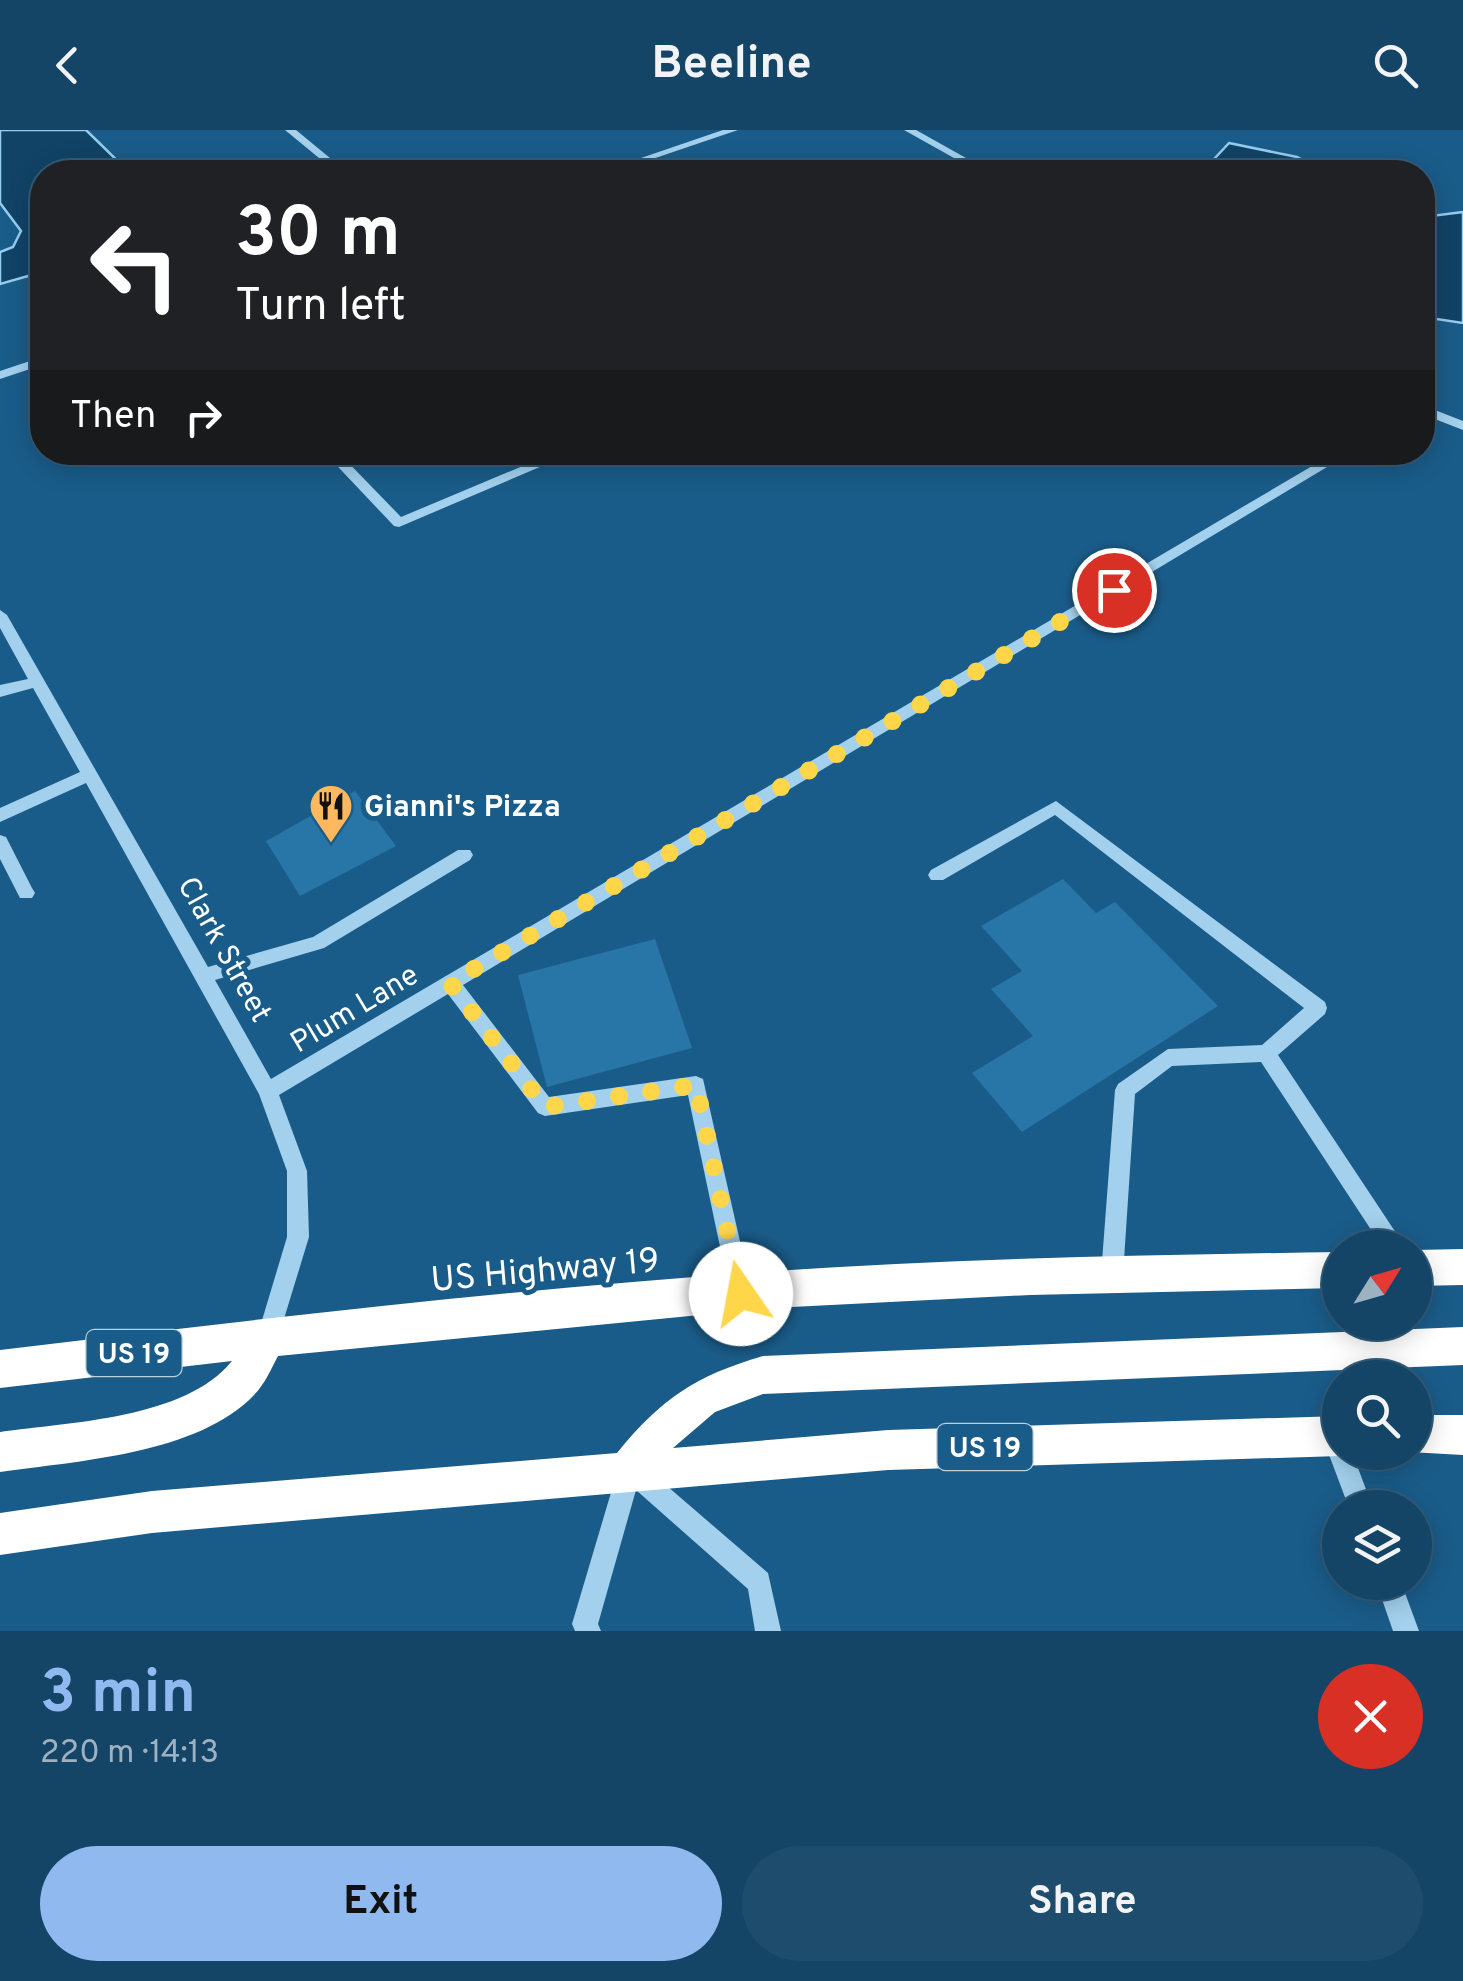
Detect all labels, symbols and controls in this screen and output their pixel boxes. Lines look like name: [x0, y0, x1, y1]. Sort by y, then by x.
text: Beeline: [651, 37, 812, 94]
icon: back: [40, 38, 95, 93]
icon: search: [1368, 38, 1423, 93]
text: 30 m: [235, 192, 401, 281]
icon: left: [70, 200, 200, 330]
text: Turn left: [235, 279, 406, 336]
icon: right: [176, 390, 231, 445]
text: Then: [70, 393, 156, 442]
pin: [1072, 548, 1157, 633]
icon: arrive: [1087, 563, 1142, 618]
restaurant icon: Gianni's Pizza: [308, 783, 354, 844]
place label: Gianni's Pizza: [364, 790, 561, 827]
street label: Clark Street: [168, 871, 278, 1029]
street label: Plum Lane: [285, 958, 426, 1063]
north arrow: [1322, 1230, 1432, 1340]
map controls: [1322, 1230, 1432, 1600]
street label: US Highway 19: [429, 1240, 661, 1304]
position arrow: [689, 1242, 793, 1346]
road number: US 19: [86, 1330, 182, 1376]
button: search: [1322, 1360, 1432, 1470]
road number: US 19: [938, 1424, 1032, 1470]
button: layers: [1322, 1490, 1432, 1600]
text: 3 min: [40, 1658, 196, 1734]
button: close: [1318, 1664, 1423, 1769]
text: 220 m · 14:13: [40, 1734, 219, 1774]
button: Exit: [40, 1846, 722, 1961]
button: Share: [742, 1846, 1423, 1961]

